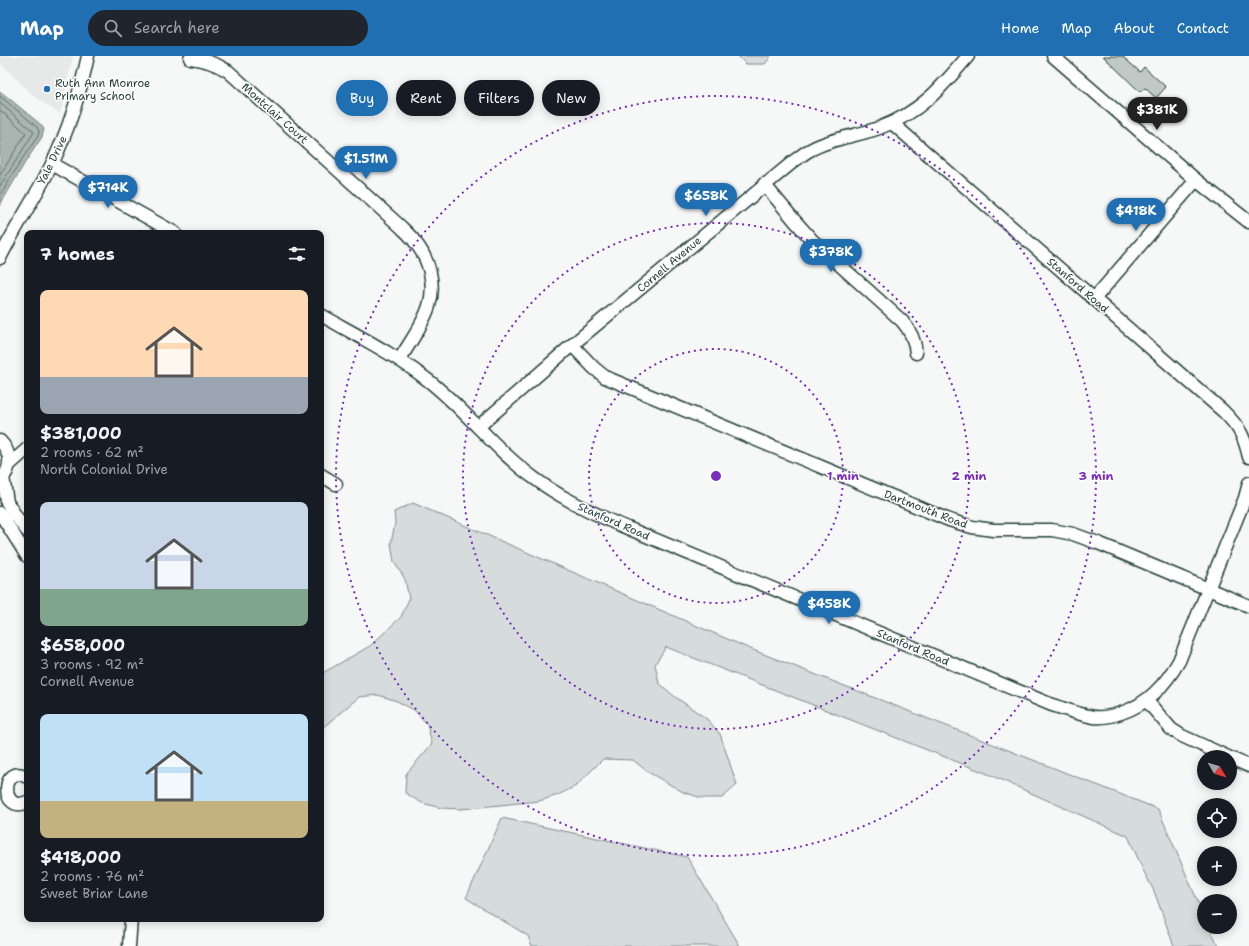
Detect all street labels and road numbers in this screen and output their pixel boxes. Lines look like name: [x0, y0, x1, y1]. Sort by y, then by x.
street label: Montclair Court: [238, 79, 311, 147]
street label: Yale Drive: [34, 133, 71, 187]
street label: Cornell Avenue: [634, 233, 705, 296]
street label: Stanford Road: [1044, 254, 1112, 316]
street label: Dartmouth Road: [882, 487, 970, 532]
street label: Stanford Road: [575, 499, 652, 544]
street label: Stanford Road: [874, 625, 951, 669]

